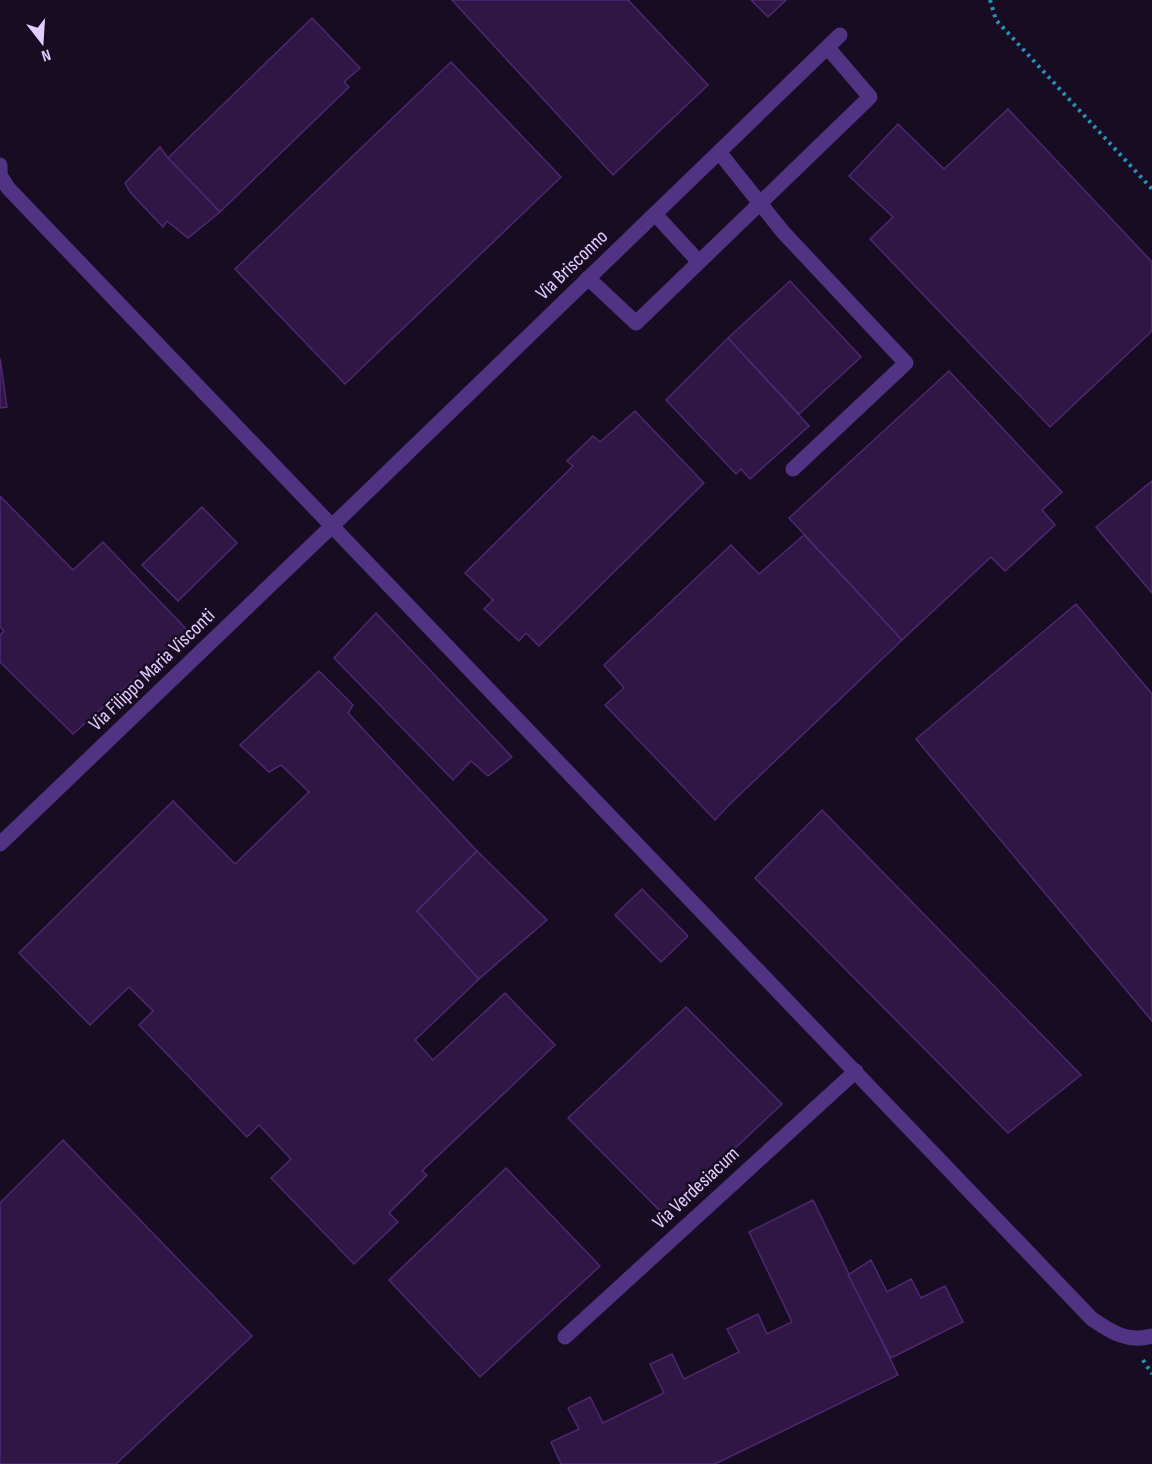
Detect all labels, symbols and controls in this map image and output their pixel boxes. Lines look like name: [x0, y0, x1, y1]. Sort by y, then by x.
north arrow: [12, 12, 72, 72]
text: N: [39, 45, 53, 65]
street label: Via Brisconno: [531, 225, 613, 305]
street label: Via Filippo Maria Visconti: [84, 604, 220, 736]
street label: Via Verdesiacum: [648, 1142, 744, 1234]

